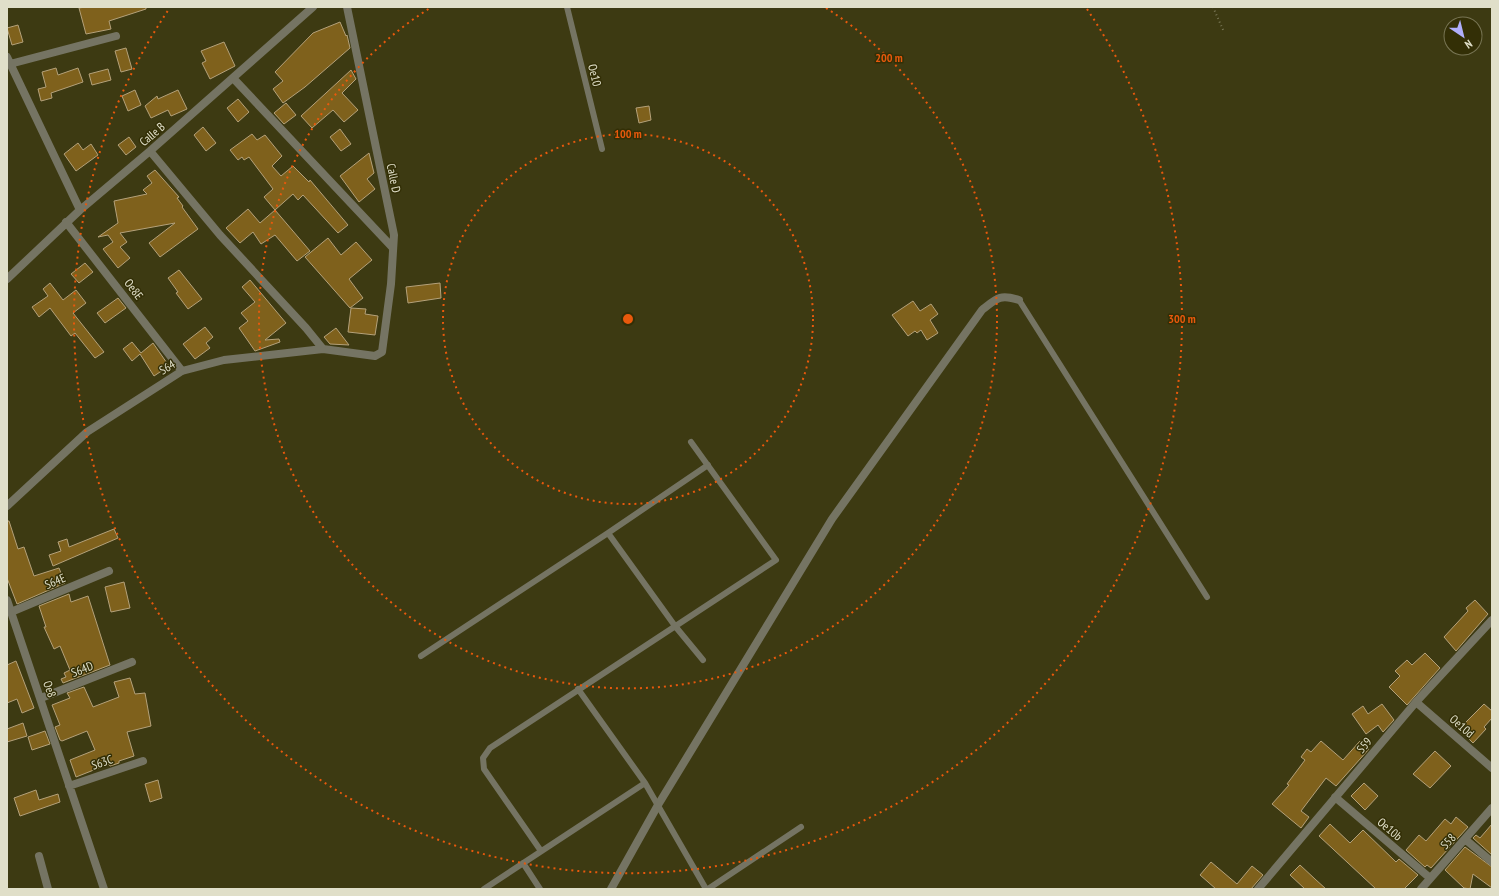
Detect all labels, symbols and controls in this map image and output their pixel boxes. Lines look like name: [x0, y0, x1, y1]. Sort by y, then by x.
north arrow: [1443, 16, 1483, 56]
text: N: [1462, 37, 1475, 52]
text: 200 m: [875, 50, 903, 65]
street label: Oe10: [585, 62, 605, 88]
street label: Calle B: [136, 119, 168, 149]
text: 100 m: [614, 126, 642, 141]
street label: Calle D: [384, 162, 404, 194]
street label: Oe8E: [121, 276, 147, 302]
text: 300 m: [1168, 311, 1196, 326]
centre of rings: [621, 312, 635, 326]
street label: S64: [156, 356, 178, 378]
street label: S64E: [42, 570, 68, 592]
street label: S64D: [69, 658, 95, 680]
street label: Oe8: [40, 679, 60, 699]
street label: Oe10d: [1447, 711, 1477, 741]
street label: S59: [1353, 734, 1375, 756]
street label: S63C: [89, 751, 115, 773]
street label: Oe10b: [1375, 814, 1405, 844]
street label: S58: [1437, 830, 1459, 852]

